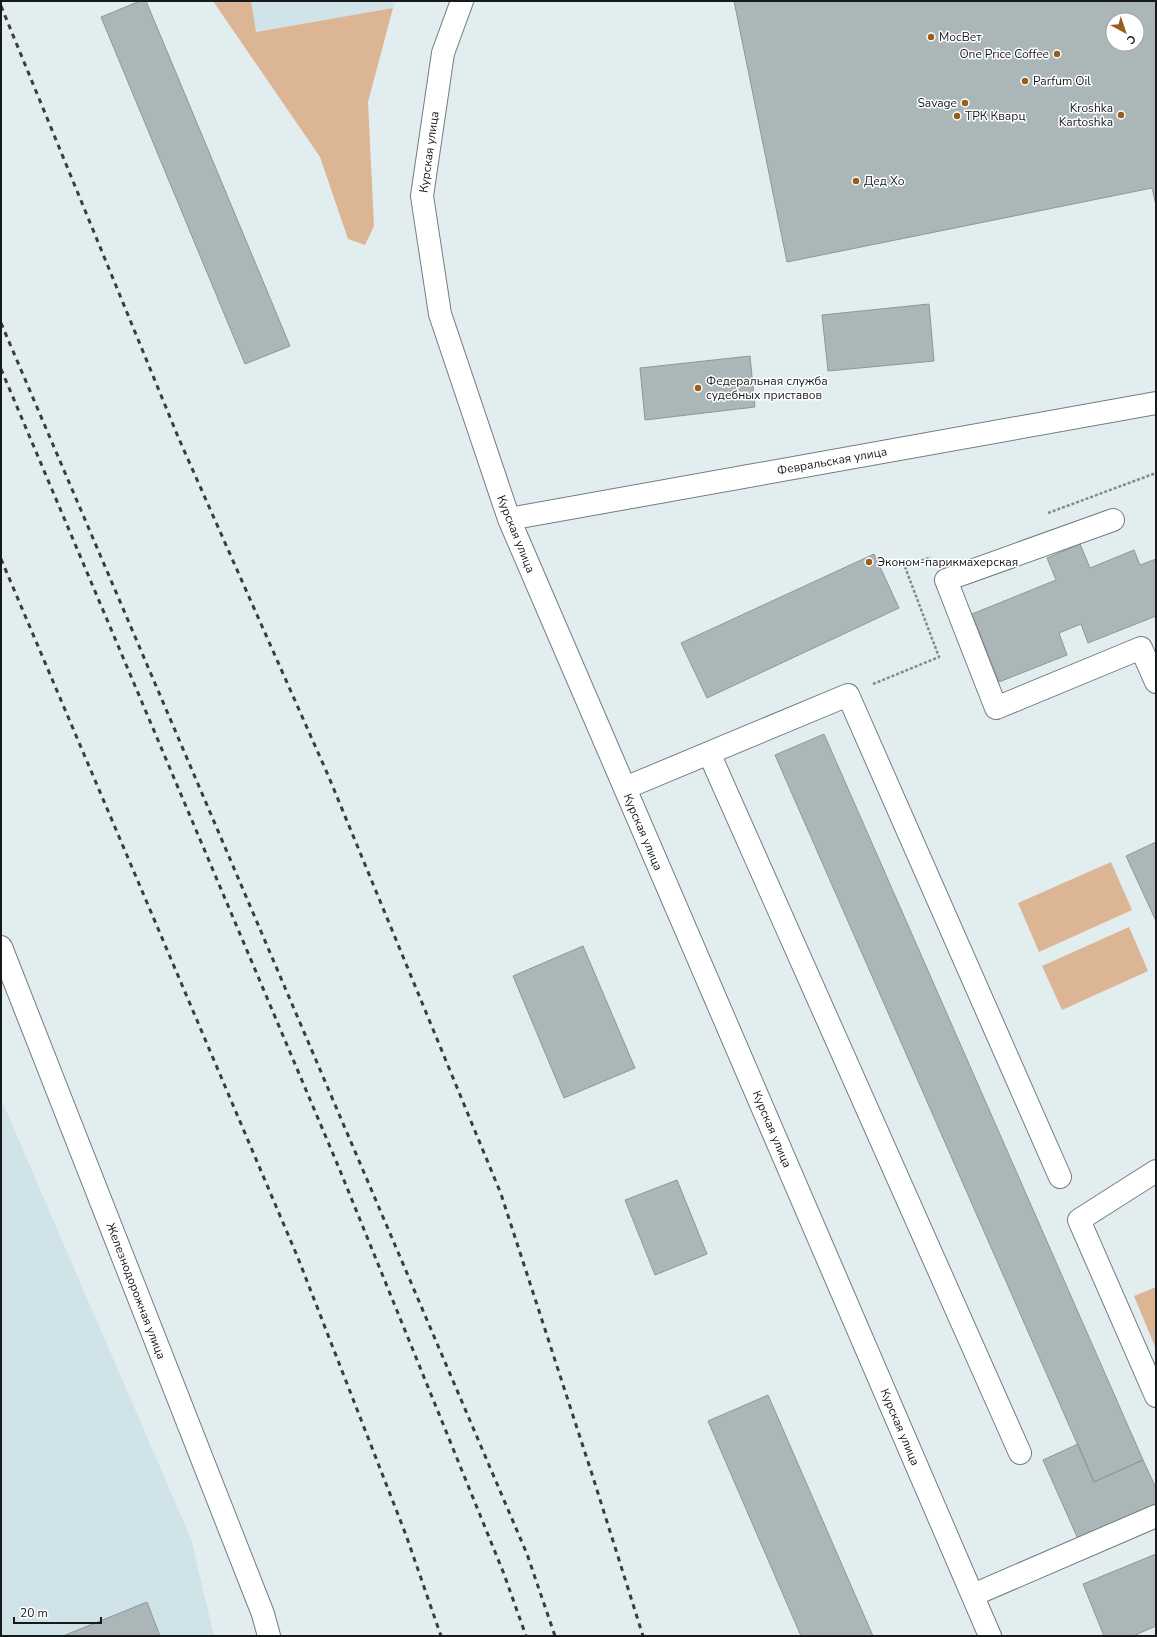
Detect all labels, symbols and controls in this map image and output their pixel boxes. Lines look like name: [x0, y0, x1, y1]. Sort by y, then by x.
north arrow: [1105, 12, 1145, 52]
place label: МосВет: [939, 29, 982, 45]
text: С: [1123, 31, 1139, 48]
marker: МосВет: [926, 32, 936, 42]
place label: One Price Coffee: [959, 46, 1049, 62]
marker: One Price Coffee: [1052, 49, 1062, 59]
place label: Parfum Oil: [1033, 73, 1091, 89]
marker: Parfum Oil: [1020, 76, 1030, 86]
place label: Savage: [917, 95, 957, 111]
marker: Savage: [960, 98, 970, 108]
place label: Kroshka Kartoshka: [1059, 100, 1113, 130]
place label: ТРК Кварц: [965, 108, 1026, 124]
street label: Курская улица: [415, 110, 443, 194]
marker: Kroshka Kartoshka: [1116, 110, 1126, 120]
marker: ТРК Кварц: [952, 111, 962, 121]
place label: Дед Хо: [864, 173, 905, 189]
marker: Дед Хо: [851, 176, 861, 186]
place label: Федеральная служба судебных приставов: [706, 373, 828, 403]
marker: Федеральная служба судебных приставов: [693, 383, 703, 393]
street label: Февральская улица: [776, 443, 888, 479]
street label: Курская улица: [493, 493, 539, 575]
place label: Эконом-парикмахерская: [877, 554, 1018, 570]
marker: Эконом-парикмахерская: [864, 557, 874, 567]
street label: Курская улица: [620, 791, 666, 873]
street label: Курская улица: [749, 1088, 795, 1170]
street label: Железнодорожная улица: [103, 1220, 169, 1362]
street label: Курская улица: [877, 1386, 923, 1468]
scale bar: [14, 1599, 101, 1625]
text: 20 m: [20, 1605, 48, 1621]

